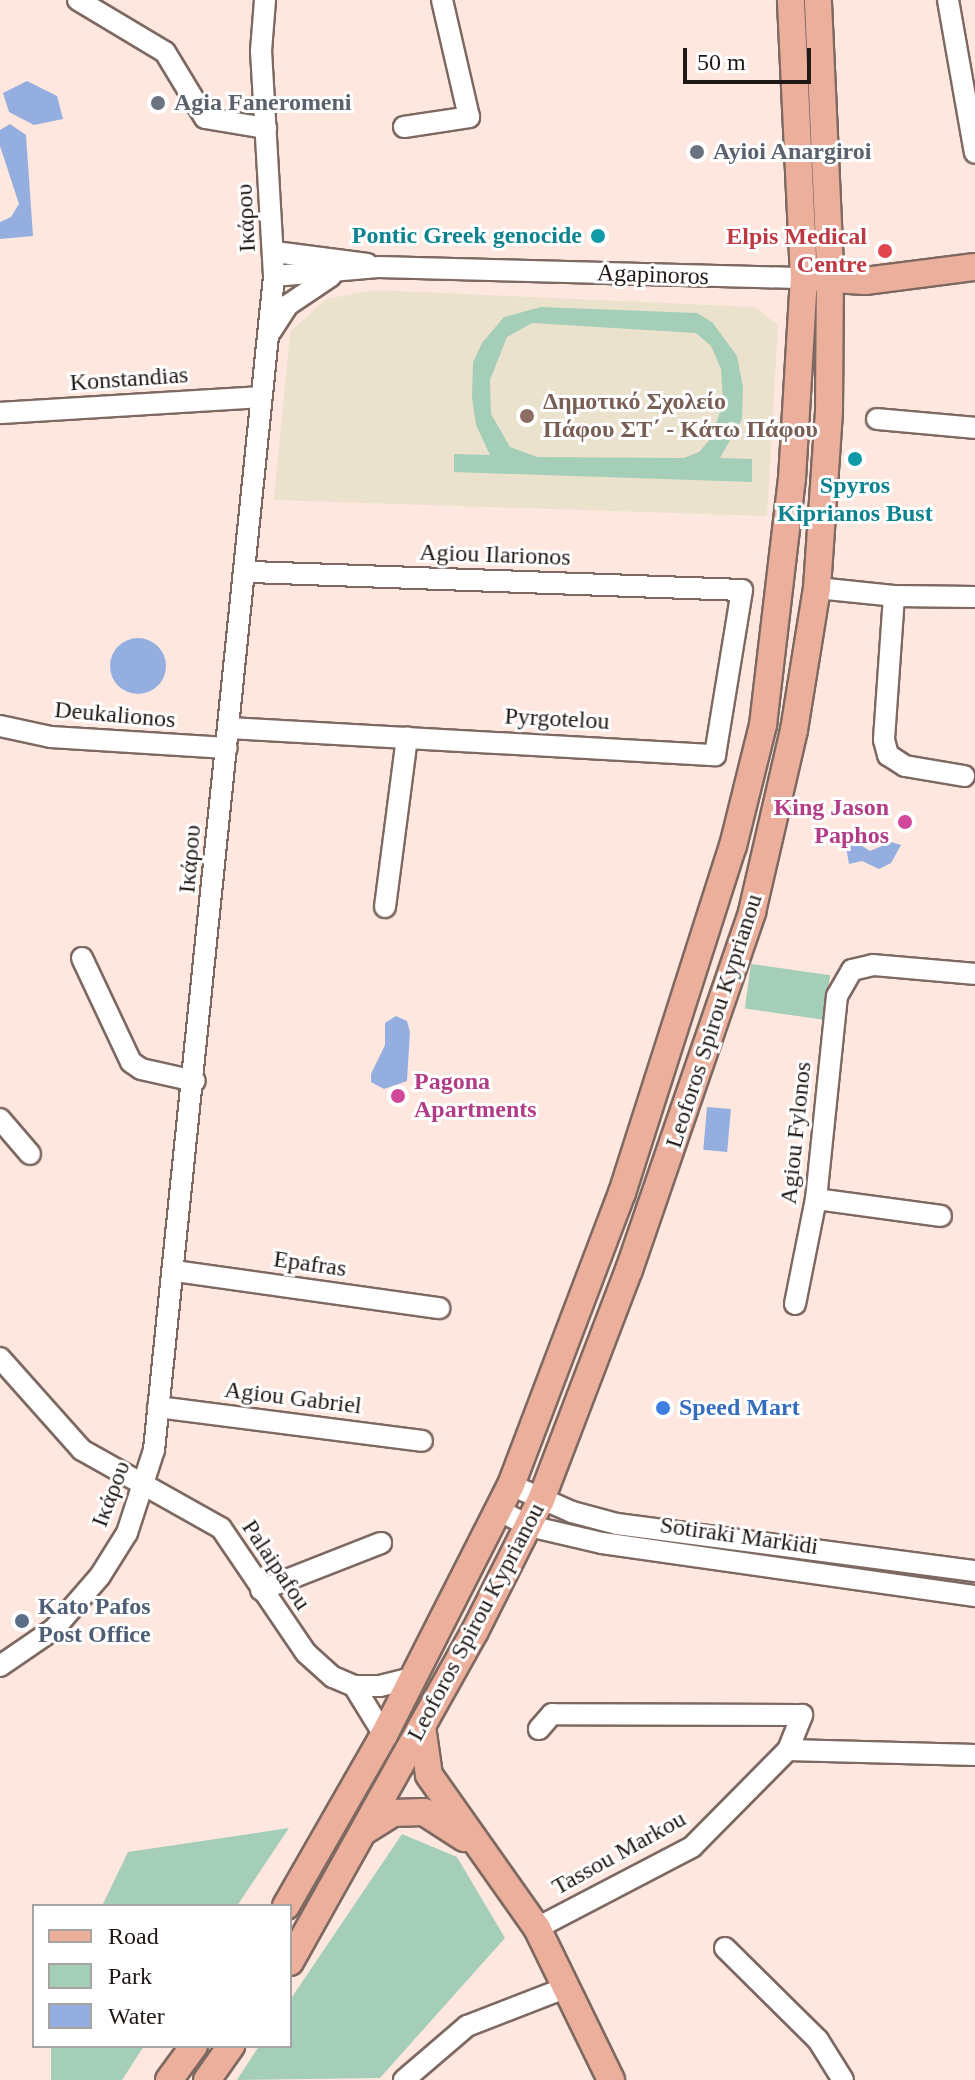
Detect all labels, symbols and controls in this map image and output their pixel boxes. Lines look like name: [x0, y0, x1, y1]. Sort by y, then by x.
scale bar: [687, 32, 815, 82]
text: 50 m: [697, 49, 746, 75]
place label: Agia Faneromeni: [174, 89, 352, 117]
marker: Agia Faneromeni: [149, 94, 167, 112]
place label: Ayioi Anargiroi: [713, 138, 873, 166]
marker: Ayioi Anargiroi: [688, 143, 706, 161]
street label: Ικάρου: [230, 183, 262, 253]
place label: Pontic Greek genocide: [352, 222, 582, 250]
place label: Elpis Medical Centre: [726, 223, 867, 279]
marker: Pontic Greek genocide: [589, 227, 607, 245]
marker: Elpis Medical Centre: [874, 240, 896, 262]
street label: Agapinoros: [597, 259, 709, 291]
street label: Konstandias: [69, 360, 189, 398]
place label: Δημοτικό Σχολείο Πάφου ΣΤ΄ - Κάτω Πάφου: [543, 388, 818, 444]
marker: Δημοτικό Σχολείο Πάφου ΣΤ΄ - Κάτω Πάφου: [518, 407, 536, 425]
marker: Spyros Kiprianos Bust: [846, 450, 864, 468]
place label: Spyros Kiprianos Bust: [777, 472, 933, 528]
street label: Agiou Ilarionos: [419, 538, 571, 572]
street label: Deukalionos: [53, 695, 177, 735]
street label: Pyrgotelou: [504, 702, 610, 736]
place label: King Jason Paphos: [774, 794, 889, 850]
marker: King Jason Paphos: [896, 813, 914, 831]
street label: Ικάρου: [173, 824, 207, 894]
street label: Leoforos Spirou Kyprianou: [659, 890, 769, 1152]
street label: Agiou Fylonos: [774, 1060, 818, 1206]
place label: Pagona Apartments: [414, 1068, 537, 1124]
marker: Pagona Apartments: [389, 1087, 407, 1105]
street label: Epafras: [272, 1245, 348, 1283]
street label: Agiou Gabriel: [223, 1375, 363, 1421]
place label: Speed Mart: [679, 1394, 800, 1422]
marker: Speed Mart: [654, 1399, 672, 1417]
street label: Ικάρου: [85, 1457, 137, 1531]
street label: Leoforos Spirou Kyprianou: [401, 1498, 551, 1746]
street label: Sotiraki Markidi: [658, 1511, 820, 1561]
street label: Palaipafou: [235, 1514, 317, 1616]
place label: Kato Pafos Post Office: [38, 1593, 151, 1649]
marker: Kato Pafos Post Office: [13, 1612, 31, 1630]
street label: Tassou Markou: [547, 1804, 691, 1902]
legend: [32, 1904, 292, 2048]
text: Road: [108, 1923, 159, 1949]
text: Park: [108, 1963, 152, 1989]
text: Water: [108, 2003, 165, 2029]

